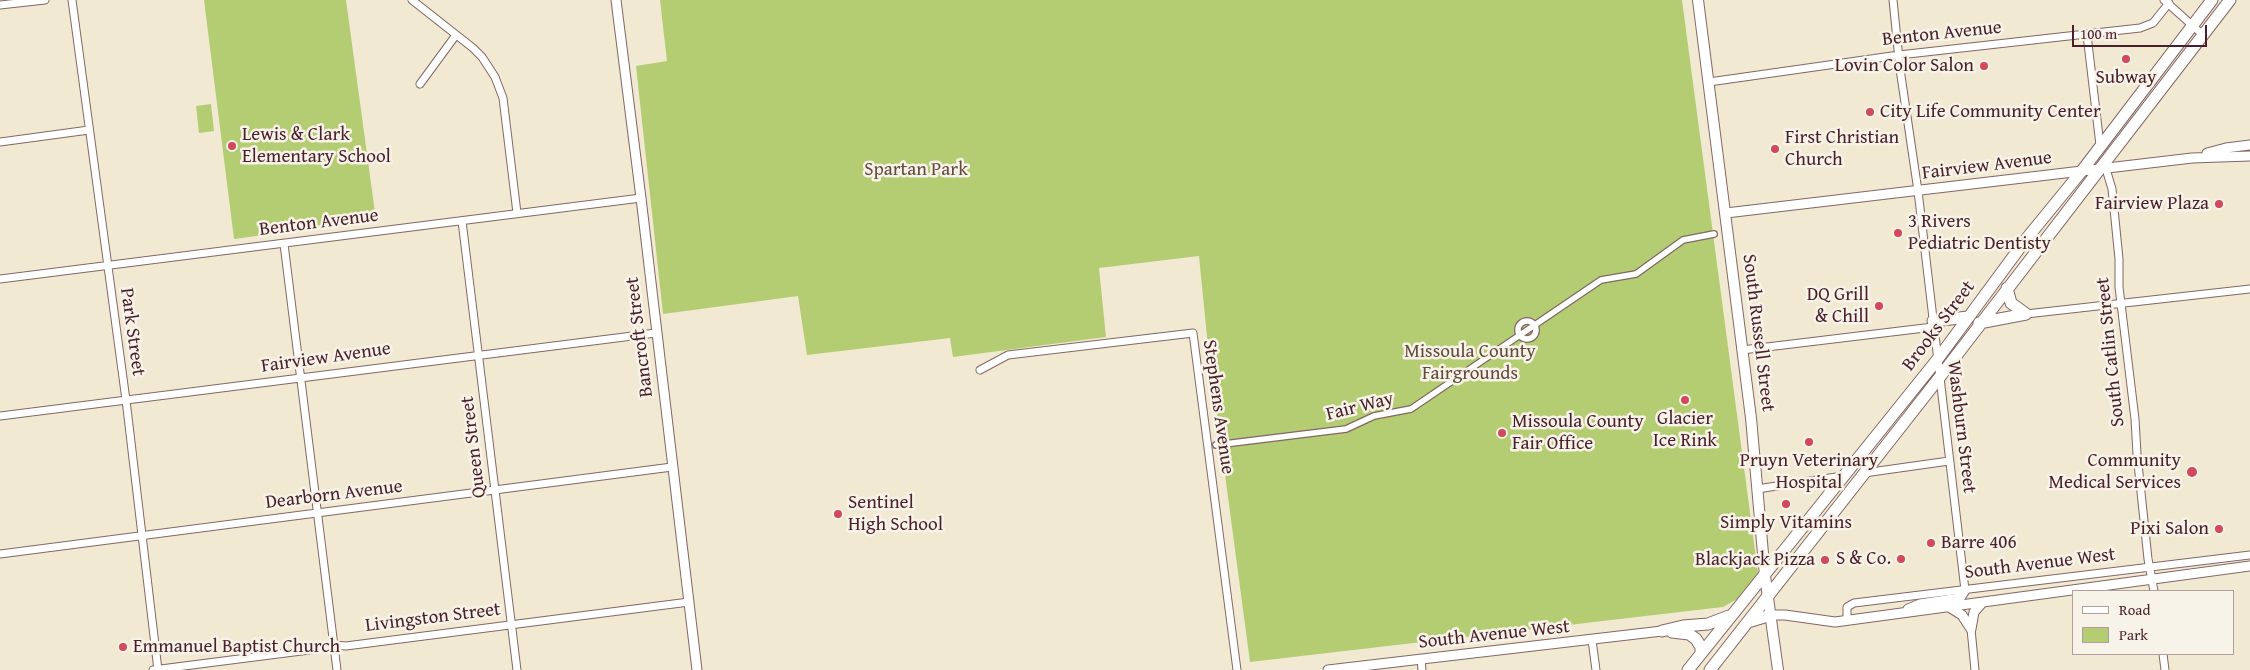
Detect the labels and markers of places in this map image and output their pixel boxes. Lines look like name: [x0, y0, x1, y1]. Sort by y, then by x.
marker: Subway: [2120, 53, 2132, 65]
place label: Lovin Color Salon: [1835, 55, 1974, 77]
marker: Lovin Color Salon: [1978, 60, 1990, 72]
place label: Subway: [2095, 67, 2157, 89]
place label: City Life Community Center: [1880, 101, 2101, 123]
marker: City Life Community Center: [1864, 106, 1876, 118]
place label: Lewis & Clark Elementary School: [242, 124, 391, 168]
place label: First Christian Church: [1785, 127, 1899, 171]
marker: Lewis & Clark Elementary School: [226, 140, 238, 152]
marker: First Christian Church: [1769, 143, 1781, 155]
place label: Fairview Plaza: [2095, 193, 2209, 215]
marker: Fairview Plaza: [2213, 198, 2225, 210]
place label: 3 Rivers Pediatric Dentisty: [1908, 211, 2051, 255]
marker: 3 Rivers Pediatric Dentisty: [1892, 227, 1904, 239]
place label: DQ Grill & Chill: [1807, 284, 1869, 328]
marker: DQ Grill & Chill: [1873, 300, 1885, 312]
marker: Glacier Ice Rink: [1679, 394, 1691, 406]
place label: Glacier Ice Rink: [1653, 408, 1717, 452]
place label: Missoula County Fair Office: [1512, 411, 1644, 455]
marker: Missoula County Fair Office: [1496, 427, 1508, 439]
marker: Pruyn Veterinary Hospital: [1803, 436, 1815, 448]
place label: Pruyn Veterinary Hospital: [1740, 450, 1878, 494]
place label: Community Medical Services: [2048, 450, 2181, 494]
marker: Community Medical Services: [2185, 465, 2199, 479]
place label: Sentinel High School: [848, 492, 943, 536]
marker: Simply Vitamins: [1780, 498, 1792, 510]
marker: Sentinel High School: [832, 508, 844, 520]
place label: Simply Vitamins: [1720, 512, 1852, 534]
place label: Pixi Salon: [2130, 518, 2209, 540]
marker: Pixi Salon: [2213, 523, 2225, 535]
place label: Barre 406: [1941, 532, 2017, 554]
marker: Barre 406: [1925, 537, 1937, 549]
place label: S & Co.: [1836, 548, 1891, 570]
place label: Blackjack Pizza: [1695, 549, 1815, 571]
marker: S & Co.: [1895, 553, 1907, 565]
marker: Blackjack Pizza: [1819, 554, 1831, 566]
place label: Emmanuel Baptist Church: [133, 636, 340, 658]
marker: Emmanuel Baptist Church: [117, 641, 129, 653]

